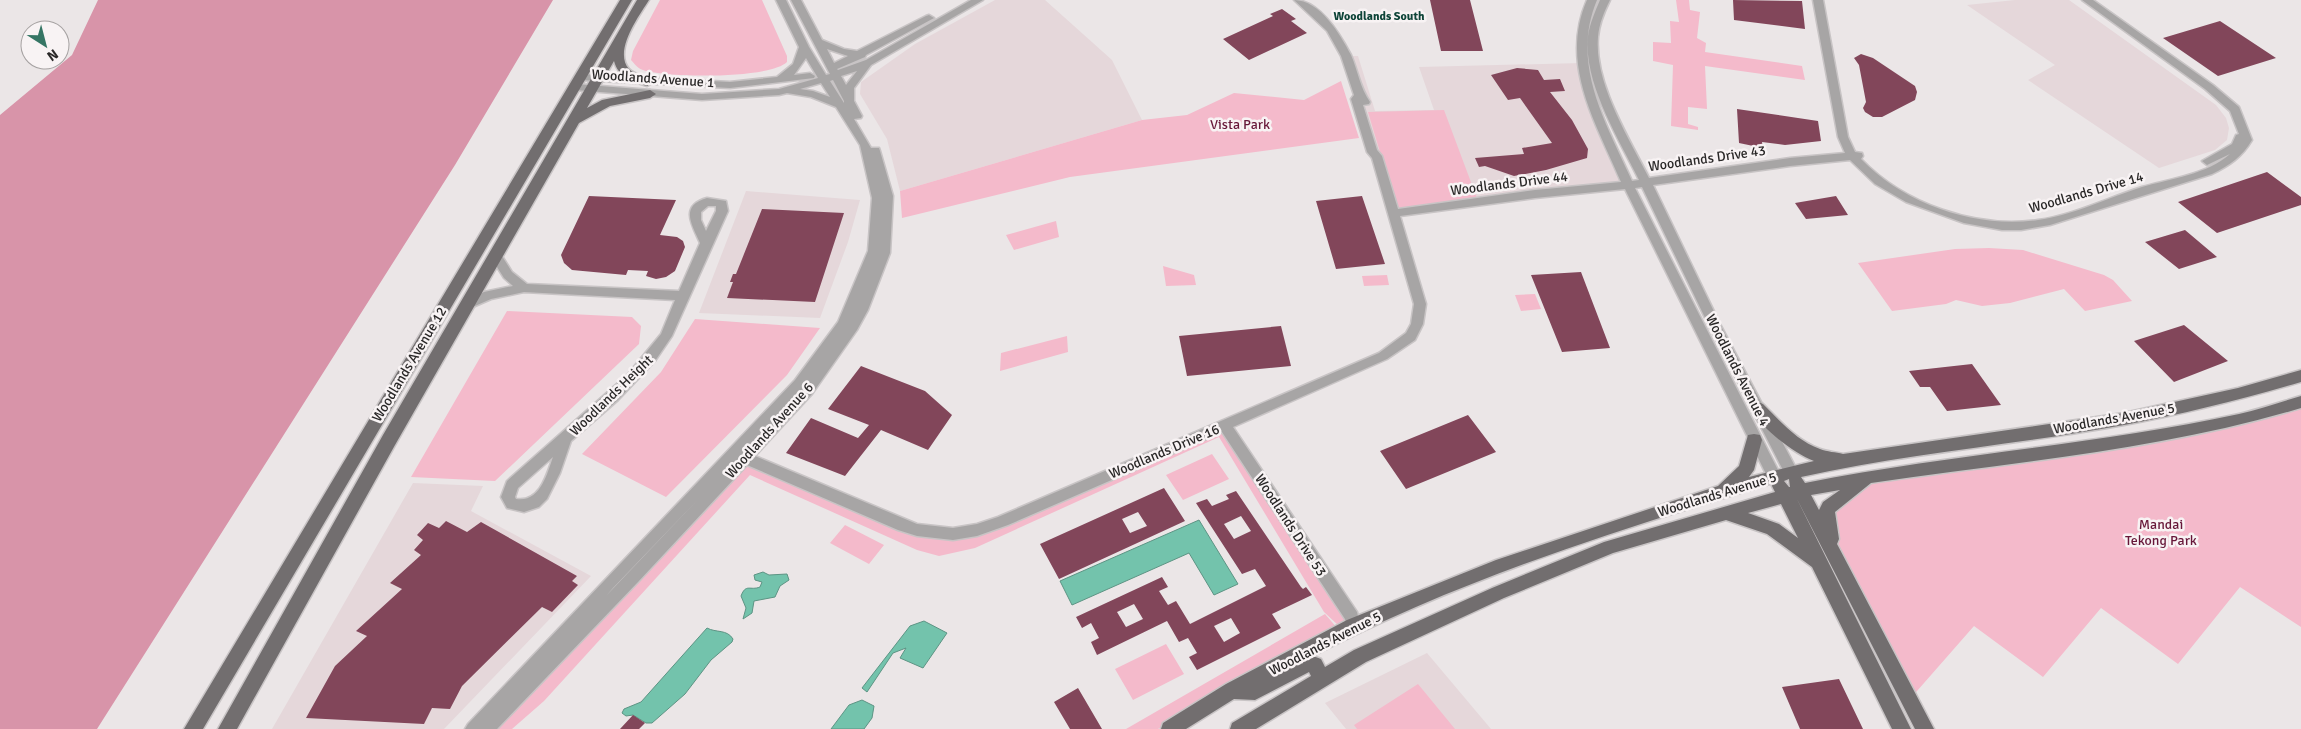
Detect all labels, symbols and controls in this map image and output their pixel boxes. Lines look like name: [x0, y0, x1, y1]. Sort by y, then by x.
district label: Woodlands South: [1334, 9, 1425, 24]
north arrow: [20, 20, 70, 70]
text: N: [43, 45, 61, 65]
street label: Woodlands Avenue 1: [591, 66, 715, 91]
park label: Vista Park: [1210, 116, 1270, 133]
street label: Woodlands Drive 43: [1647, 142, 1767, 175]
street label: Woodlands Drive 44: [1449, 168, 1569, 199]
street label: Woodlands Drive 14: [2027, 168, 2146, 217]
street label: Woodlands Avenue 12: [368, 304, 450, 425]
street label: Woodlands Avenue 4: [1702, 311, 1773, 429]
street label: Woodlands Height: [566, 351, 657, 439]
street label: Woodlands Avenue 6: [722, 379, 817, 482]
street label: Woodlands Avenue 5: [2052, 399, 2176, 438]
street label: Woodlands Drive 16: [1106, 421, 1222, 482]
street label: Woodlands Avenue 5: [1656, 468, 1779, 521]
street label: Woodlands Drive 53: [1251, 471, 1330, 580]
park label: Mandai Tekong Park: [2125, 516, 2197, 549]
street label: Woodlands Avenue 5: [1266, 608, 1384, 679]

